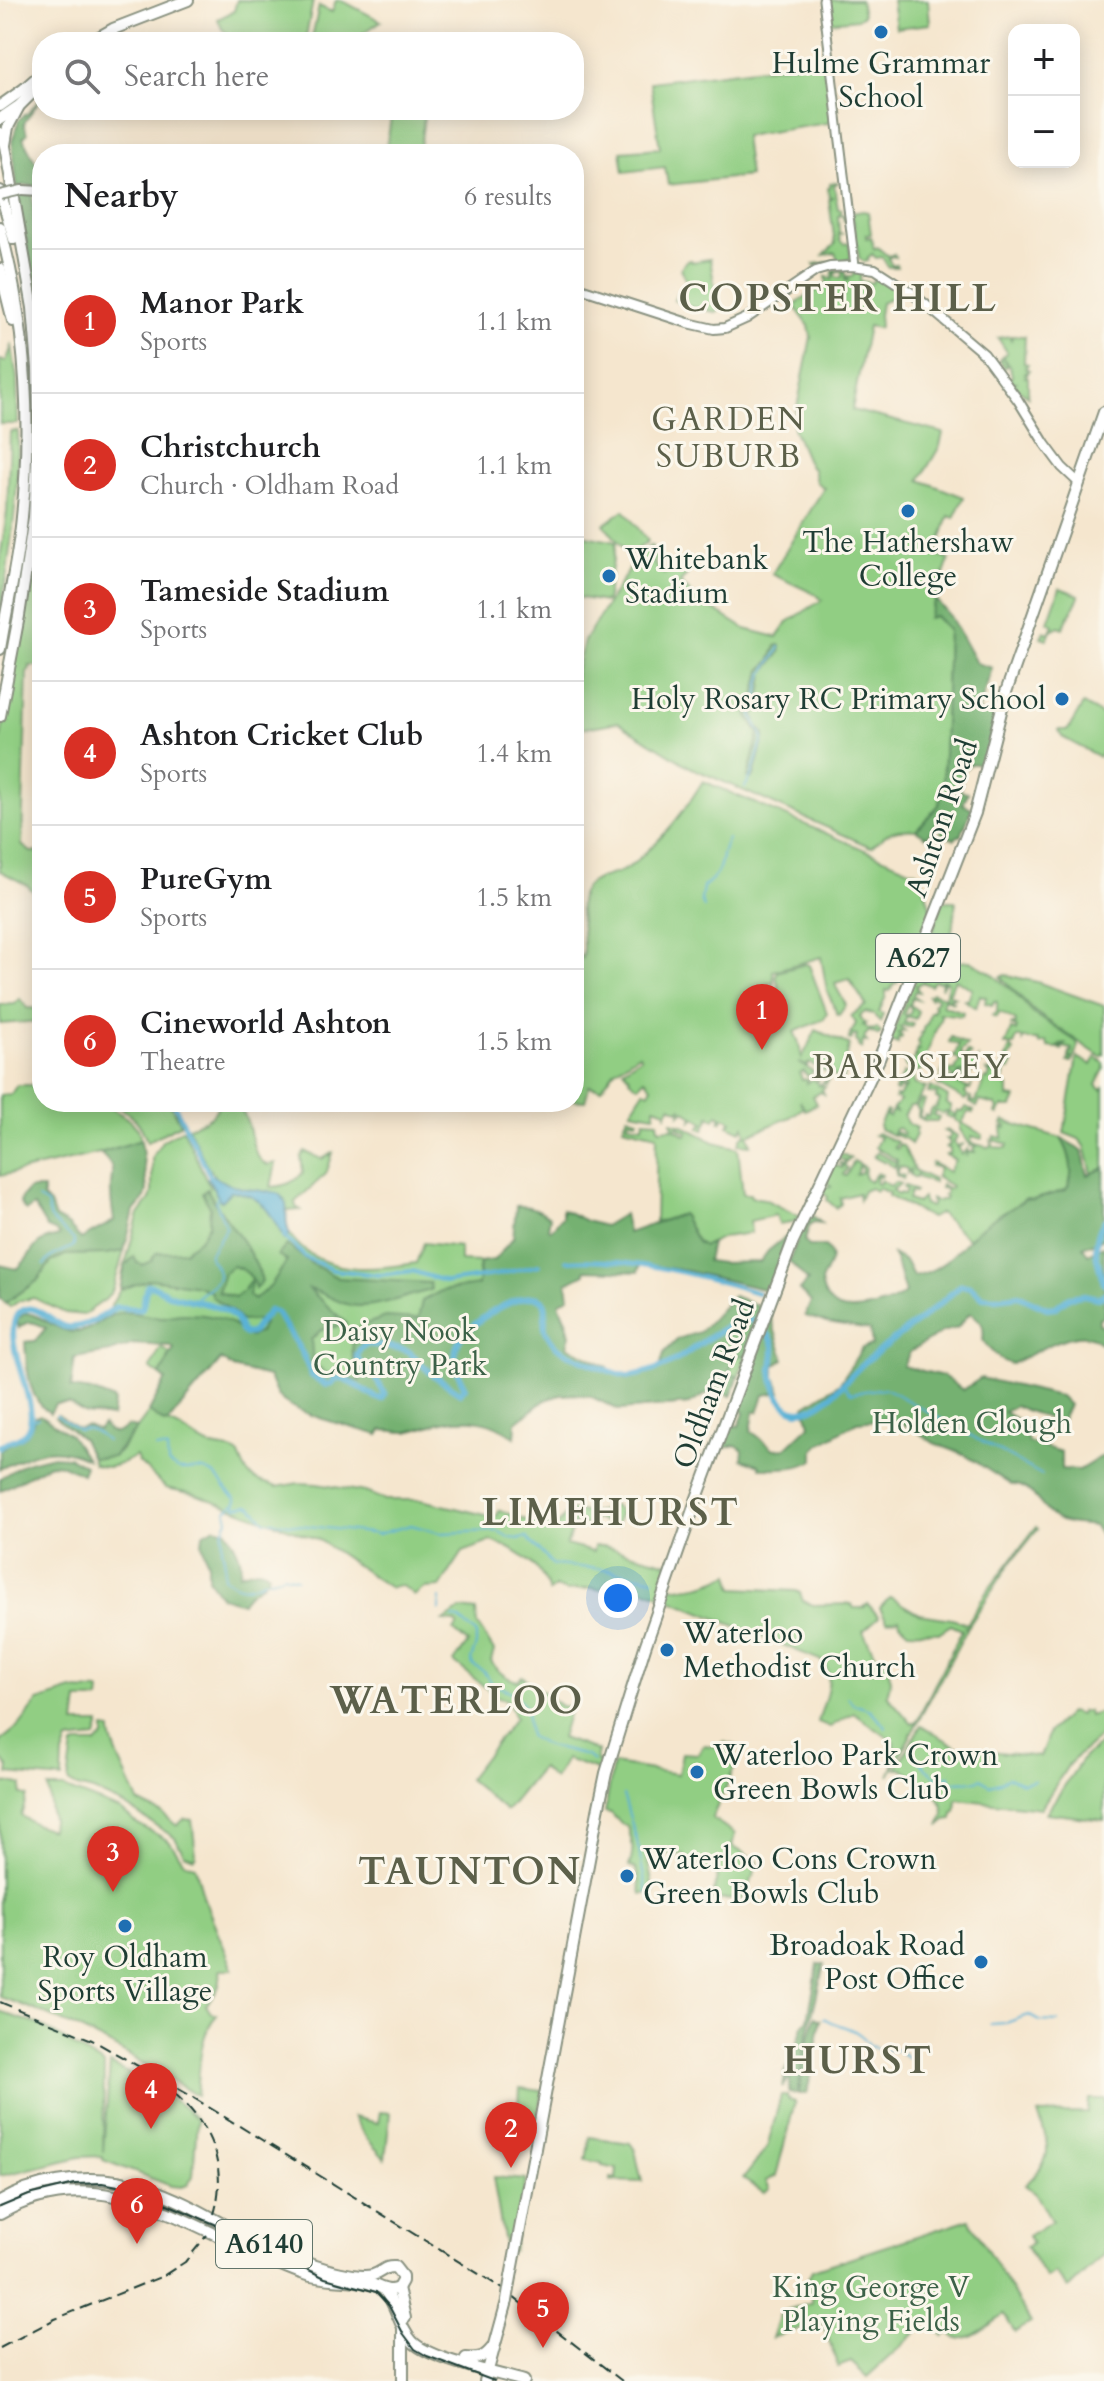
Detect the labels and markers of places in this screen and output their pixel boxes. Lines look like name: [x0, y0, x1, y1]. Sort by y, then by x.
marker: Hulme Grammar School: [872, 23, 890, 41]
place label: Hulme Grammar School: [772, 43, 990, 118]
marker: The Hathershaw College: [899, 502, 917, 520]
place label: The Hathershaw College: [802, 522, 1014, 597]
place label: Whitebank Stadium: [624, 539, 768, 614]
marker: Whitebank Stadium: [600, 567, 618, 585]
place label: Holy Rosary RC Primary School: [631, 679, 1046, 720]
marker: Holy Rosary RC Primary School: [1053, 690, 1071, 708]
pin: 1: [736, 984, 788, 1050]
place label: Waterloo Methodist Church: [682, 1613, 917, 1688]
marker: Waterloo Methodist Church: [658, 1641, 676, 1659]
place label: Waterloo Park Crown Green Bowls Club: [712, 1735, 998, 1810]
marker: Waterloo Park Crown Green Bowls Club: [688, 1763, 706, 1781]
pin: 3: [87, 1826, 139, 1892]
place label: Waterloo Cons Crown Green Bowls Club: [642, 1839, 937, 1914]
marker: Waterloo Cons Crown Green Bowls Club: [618, 1867, 636, 1885]
marker: Roy Oldham Sports Village: [116, 1917, 134, 1935]
place label: Broadoak Road Post Office: [769, 1925, 965, 2000]
place label: Roy Oldham Sports Village: [38, 1937, 212, 2012]
marker: Broadoak Road Post Office: [972, 1953, 990, 1971]
pin: 4: [125, 2063, 177, 2129]
pin: 2: [485, 2102, 537, 2168]
pin: 6: [111, 2178, 163, 2244]
pin: 5: [517, 2282, 569, 2348]

